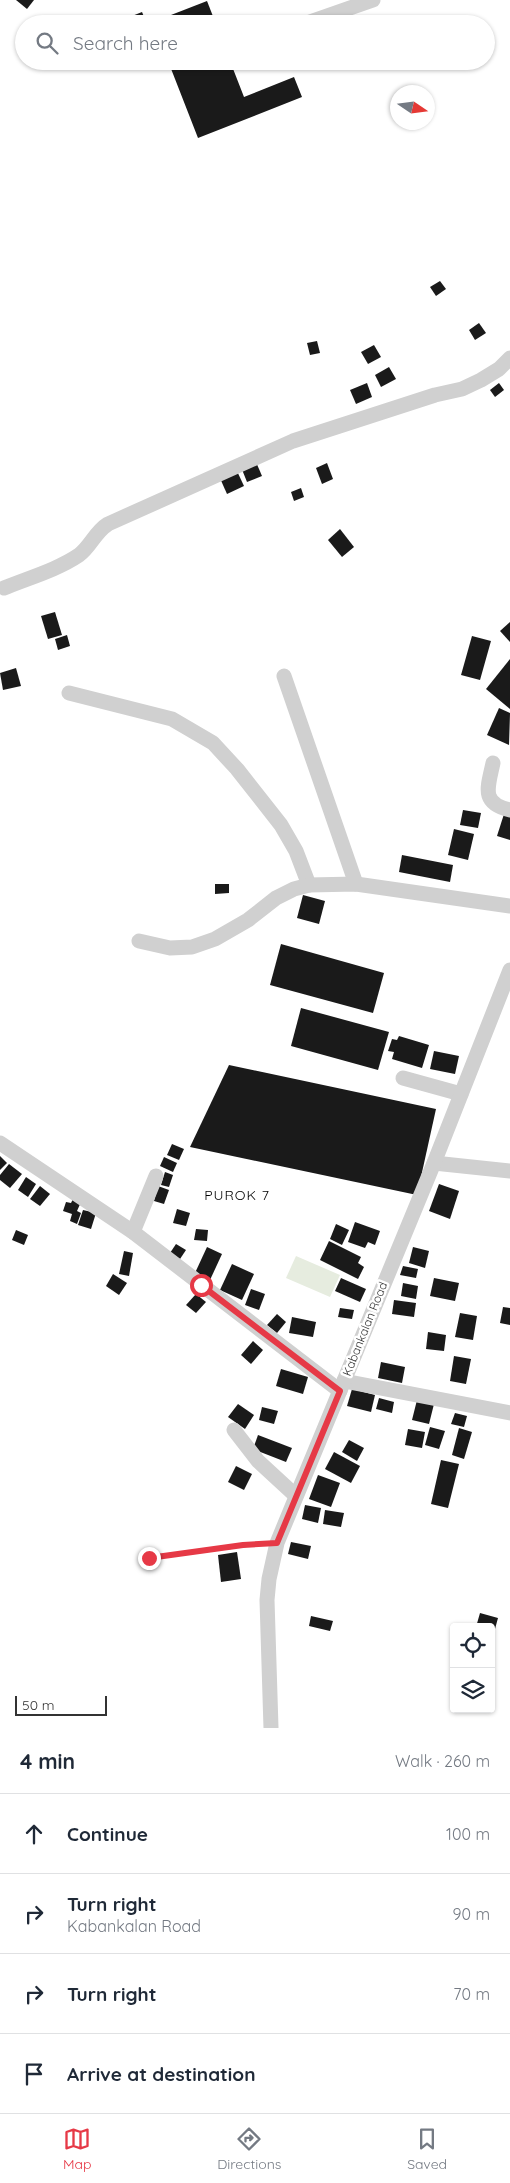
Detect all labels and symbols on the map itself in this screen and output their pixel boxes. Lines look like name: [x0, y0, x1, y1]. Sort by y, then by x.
north arrow: [390, 85, 435, 130]
district label: PUROK 7: [204, 1186, 270, 1204]
route start: [190, 1274, 213, 1297]
street label: Kabankalan Road: [339, 1279, 390, 1378]
route end: [138, 1547, 161, 1570]
scale bar: [15, 1693, 108, 1716]

